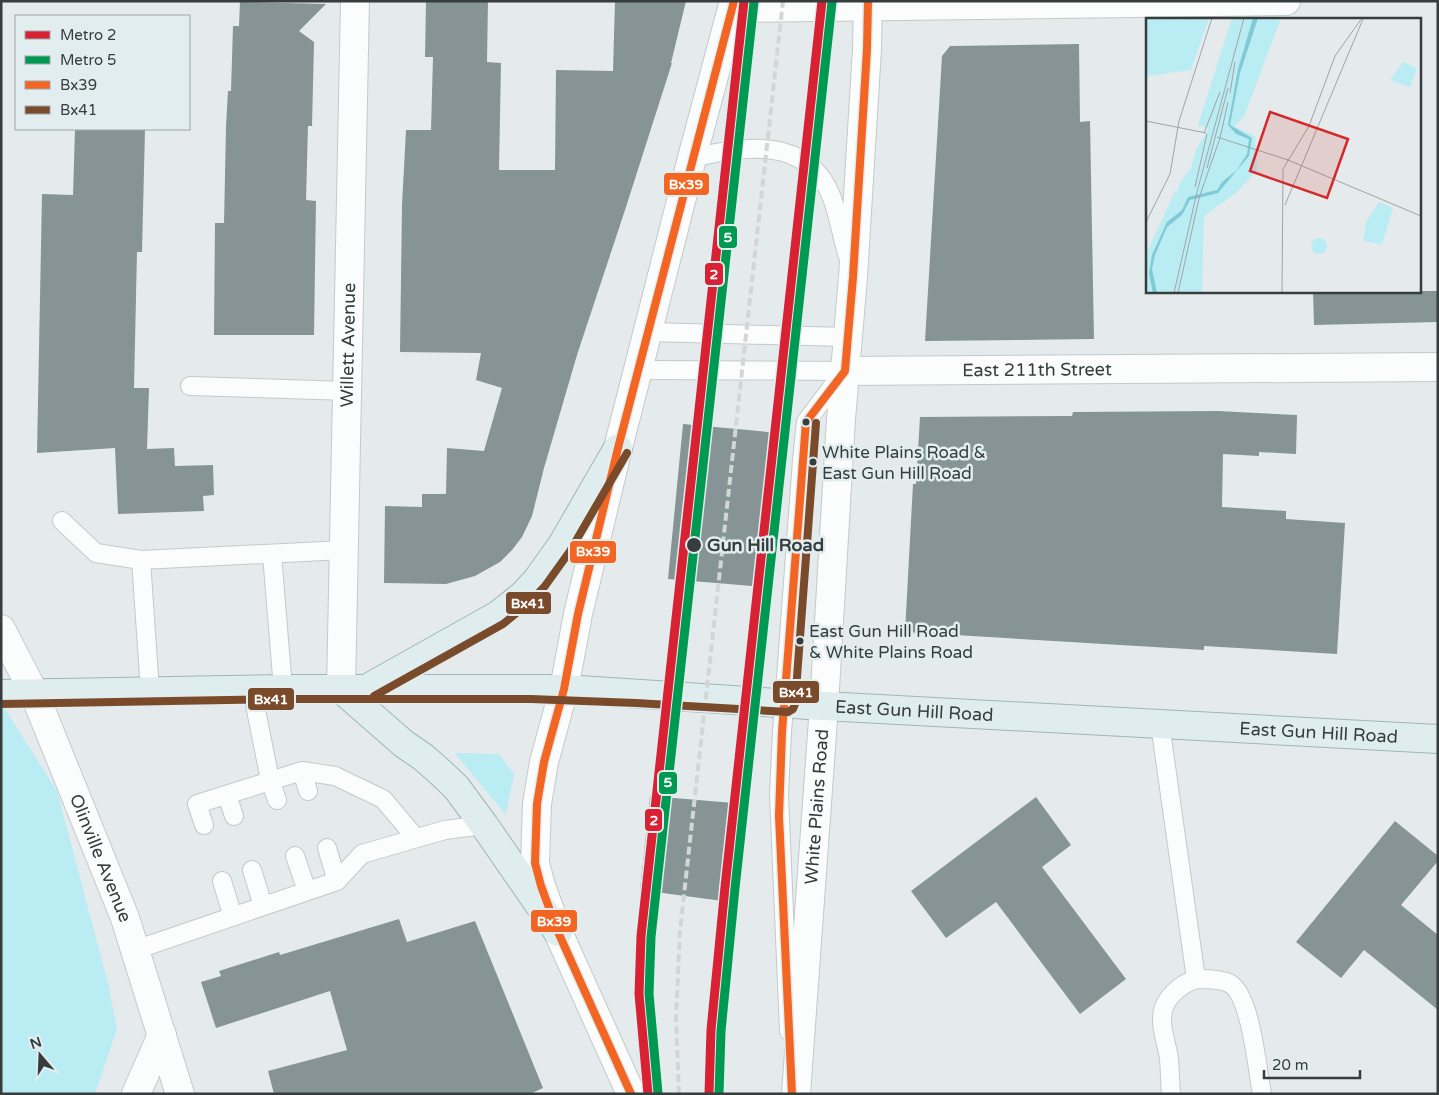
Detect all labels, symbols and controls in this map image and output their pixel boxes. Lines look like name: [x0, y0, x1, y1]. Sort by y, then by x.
legend: [15, 15, 190, 130]
inset map: [1146, 18, 1422, 292]
text: Metro 2: [60, 26, 116, 44]
text: Metro 5: [60, 51, 116, 69]
text: Bx39: [60, 76, 97, 94]
text: Bx41: [60, 101, 97, 119]
line badge: Bx39: [663, 172, 710, 196]
text: Bx39: [669, 176, 704, 193]
line badge: 5: [718, 225, 738, 249]
text: 5: [724, 229, 733, 246]
line badge: 2: [704, 262, 724, 286]
text: 2: [710, 266, 719, 283]
street label: Willett Avenue: [336, 283, 360, 408]
street label: East 211th Street: [962, 358, 1112, 381]
unlabelled marker: [801, 417, 811, 427]
place label: White Plains Road & East Gun Hill Road: [822, 442, 986, 484]
marker: White Plains Road & East Gun Hill Road: [808, 457, 818, 467]
place label: Gun Hill Road: [707, 534, 824, 556]
marker: Gun Hill Road: [685, 536, 703, 554]
line badge: Bx39: [569, 540, 617, 564]
text: Bx39: [576, 543, 611, 560]
line badge: Bx41: [505, 591, 552, 615]
text: Bx41: [511, 595, 545, 612]
place label: East Gun Hill Road & White Plains Road: [809, 621, 973, 663]
marker: East Gun Hill Road & White Plains Road: [795, 636, 805, 646]
line badge: Bx41: [772, 680, 820, 704]
text: Bx41: [779, 684, 813, 701]
line badge: Bx41: [247, 687, 295, 711]
text: Bx41: [254, 691, 288, 708]
street label: East Gun Hill Road: [834, 696, 994, 726]
street label: East Gun Hill Road: [1239, 717, 1399, 748]
street label: White Plains Road: [800, 728, 833, 885]
line badge: 5: [658, 771, 678, 795]
text: 5: [664, 774, 673, 791]
street label: Olinville Avenue: [65, 791, 137, 925]
line badge: 2: [644, 808, 663, 832]
text: 2: [650, 812, 659, 829]
line badge: Bx39: [530, 909, 578, 933]
text: Bx39: [537, 913, 572, 930]
north arrow: [15, 1030, 65, 1080]
text: N: [28, 1033, 44, 1053]
scale bar: [1264, 1048, 1360, 1080]
text: 20 m: [1272, 1056, 1309, 1074]

